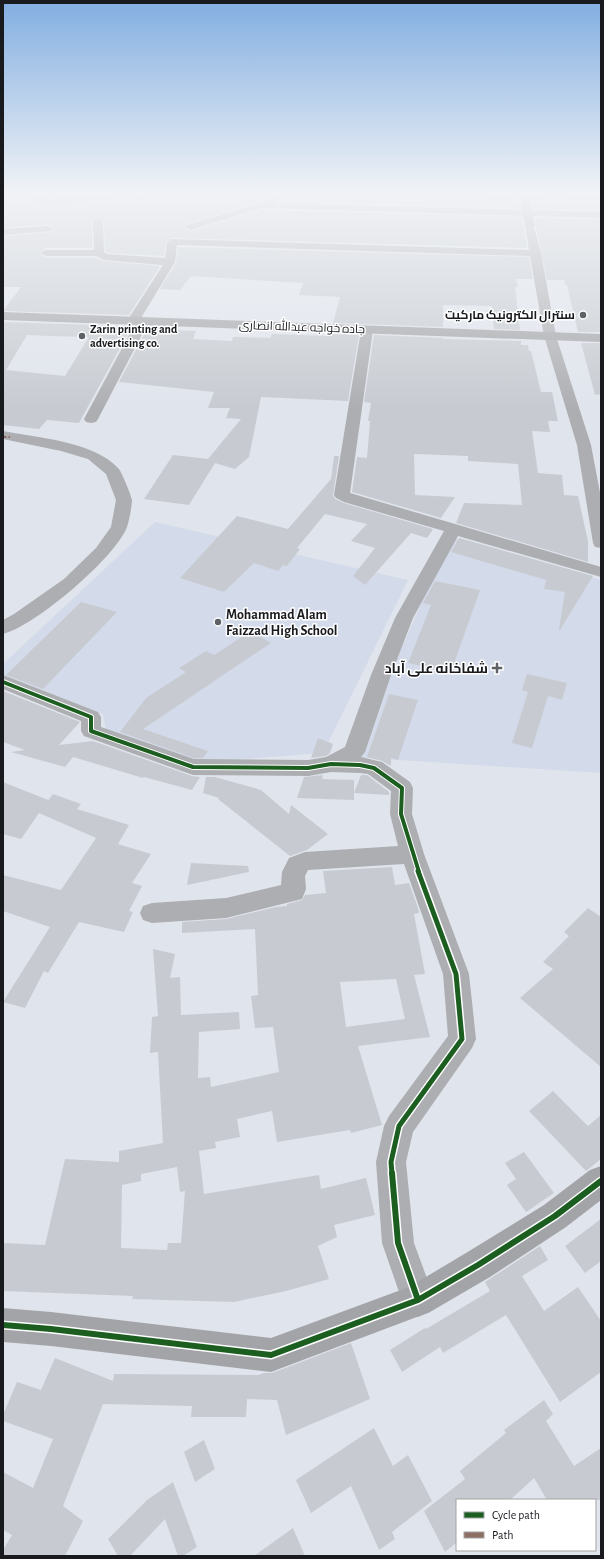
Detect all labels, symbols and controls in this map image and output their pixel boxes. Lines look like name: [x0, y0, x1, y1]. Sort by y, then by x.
place label: سنترال الکترونیک مارکیت: [445, 309, 575, 323]
marker: سنترال الکترونیک مارکیت: [578, 310, 588, 320]
street label: جاده خواجه عبدالله انصاری: [239, 317, 365, 336]
place label: Zarin printing and advertising co.: [90, 323, 178, 349]
marker: Zarin printing and advertising co.: [77, 331, 87, 341]
place label: Mohammad Alam Faizzad High School: [226, 608, 338, 638]
marker: Mohammad Alam Faizzad High School: [213, 617, 223, 627]
place label: شفاخانه علی آباد: [385, 660, 488, 677]
marker: شفاخانه علی آباد: [491, 662, 503, 674]
legend: [456, 1499, 596, 1551]
text: Cycle path: [492, 1509, 540, 1522]
text: Path: [492, 1529, 514, 1541]

